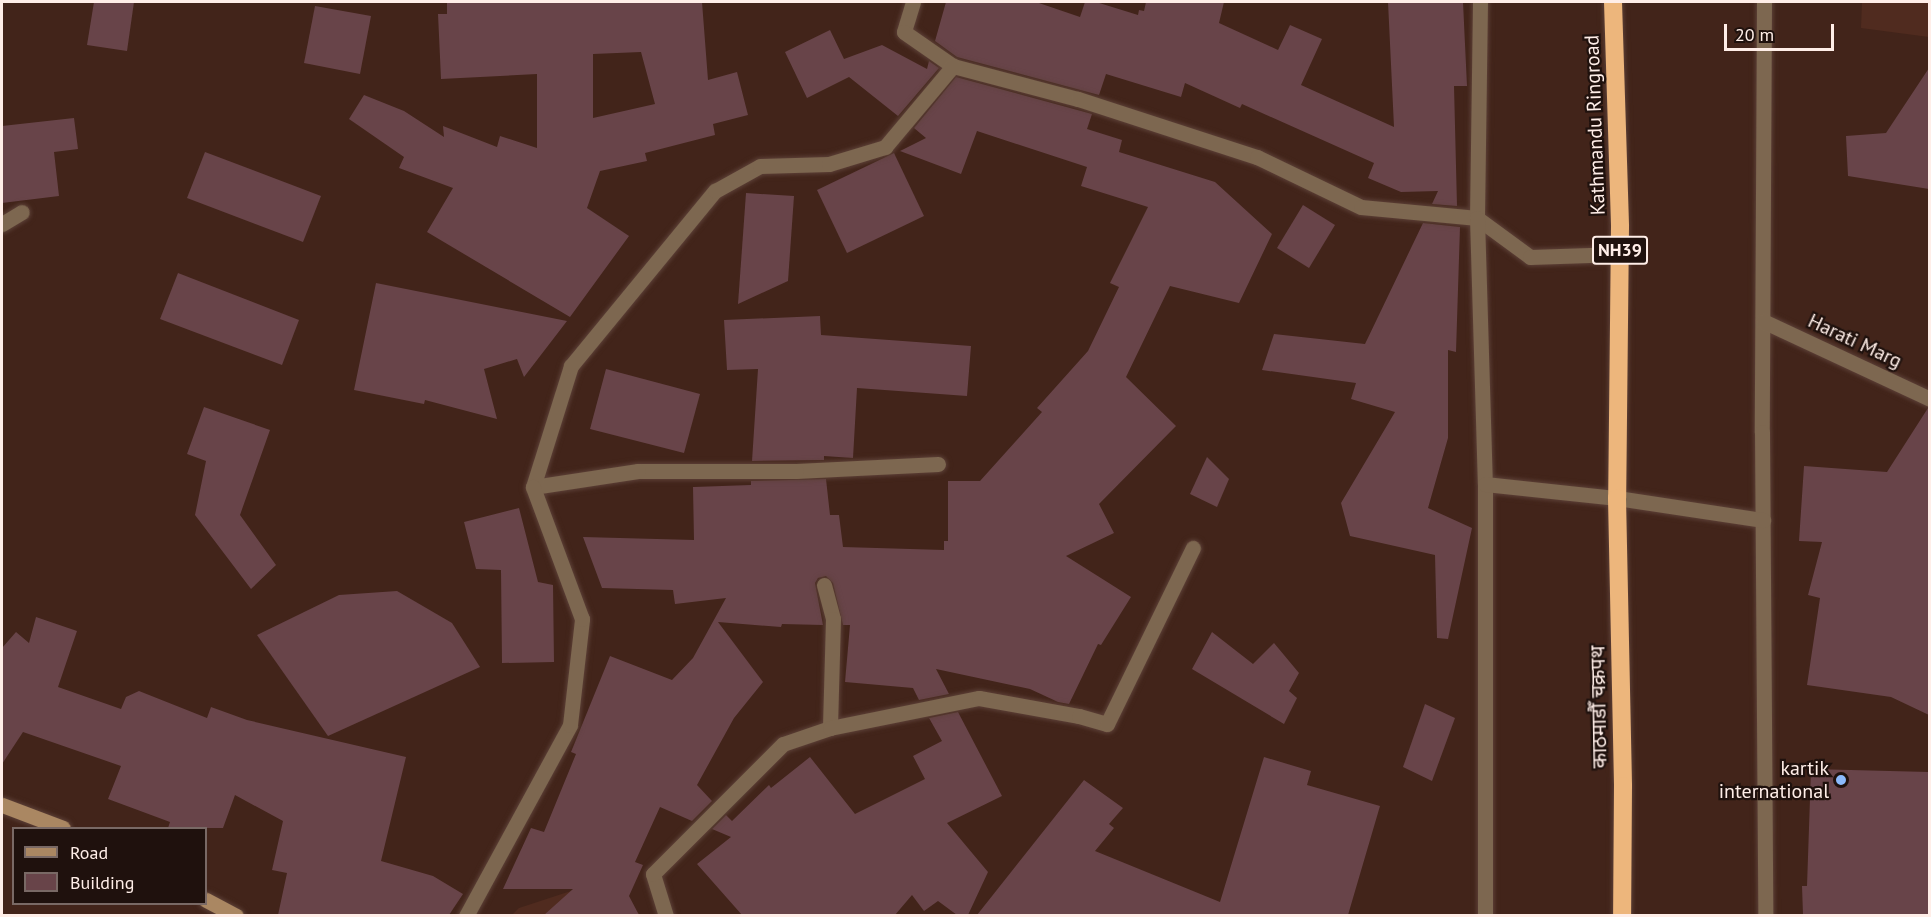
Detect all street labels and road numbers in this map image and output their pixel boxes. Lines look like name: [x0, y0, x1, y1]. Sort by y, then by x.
street label: Kathmandu Ringroad: [1580, 34, 1610, 216]
road number: NH39: [1592, 235, 1648, 265]
street label: Harati Marg: [1804, 309, 1906, 373]
street label: काठमाडाैँ चक्रपथ: [1586, 645, 1612, 769]

